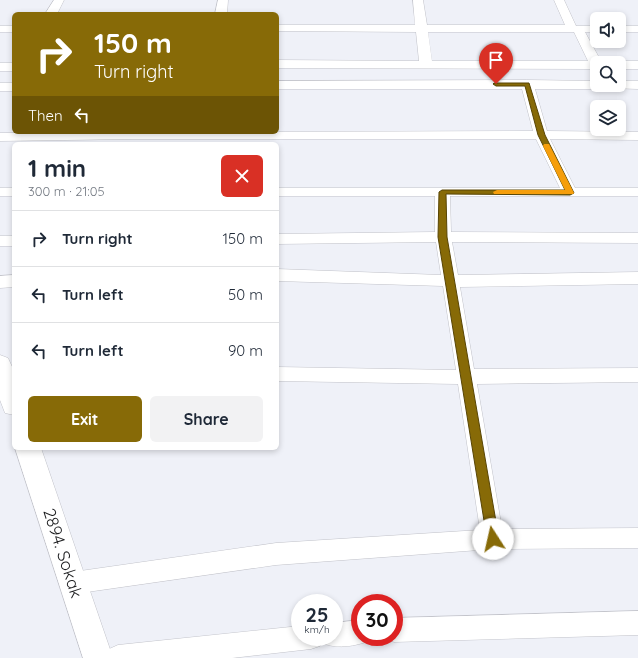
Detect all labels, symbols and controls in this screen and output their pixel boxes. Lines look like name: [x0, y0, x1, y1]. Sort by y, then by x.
map controls: [590, 12, 626, 136]
button: sound: [590, 12, 626, 48]
text: 150 m: [94, 25, 172, 60]
icon: right: [28, 28, 80, 80]
pin: [479, 43, 513, 84]
icon: arrive: [485, 49, 507, 71]
button: search: [590, 56, 626, 92]
text: Turn right: [94, 60, 174, 83]
button: layers: [590, 100, 626, 136]
icon: left: [71, 104, 93, 126]
text: Then: [28, 106, 63, 125]
text: 1 min: [28, 153, 86, 183]
button: close: [221, 155, 263, 197]
text: 300 m · 21:05: [28, 183, 105, 199]
icon: right: [28, 228, 50, 250]
text: Turn right: [62, 229, 133, 248]
text: 150 m: [223, 229, 263, 248]
icon: left: [28, 284, 50, 306]
text: Turn left: [62, 285, 124, 304]
text: 50 m: [228, 285, 263, 304]
icon: left: [28, 340, 50, 362]
text: Turn left: [62, 341, 124, 360]
text: 90 m: [228, 341, 263, 360]
button: Exit: [28, 396, 142, 442]
button: Share: [150, 396, 263, 442]
street label: 2894. Sokak: [39, 505, 88, 600]
position arrow: [472, 518, 514, 560]
speed limit sign: 30: [351, 594, 403, 646]
text: 25: [306, 602, 328, 627]
text: km/h: [304, 623, 330, 636]

